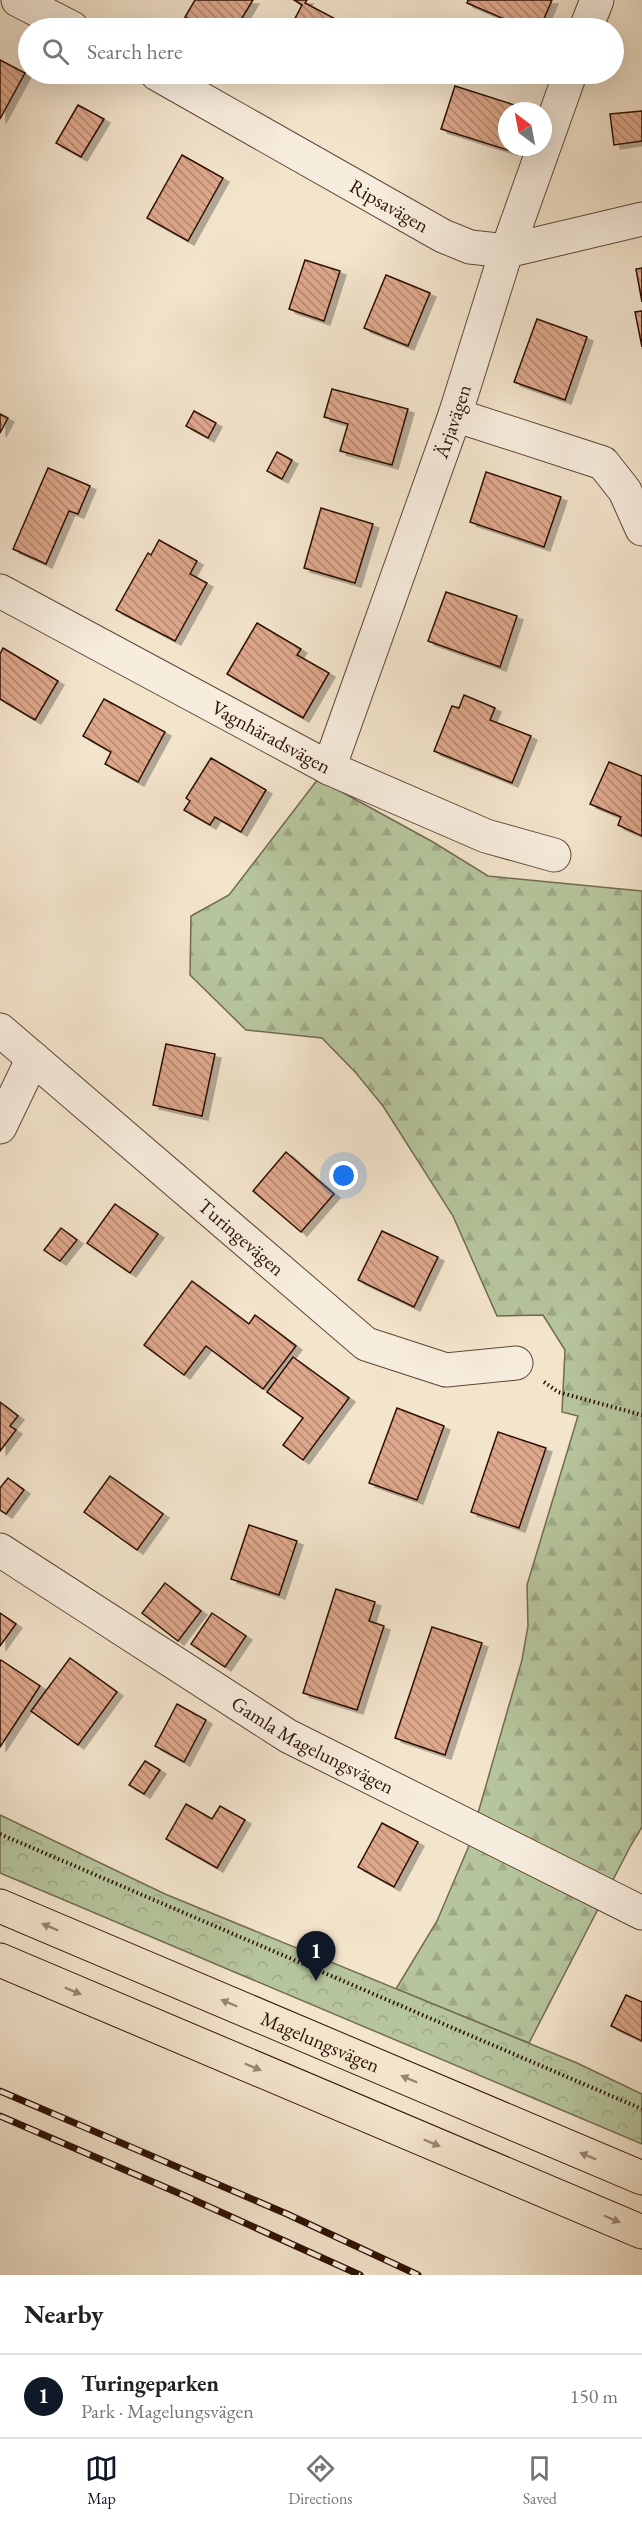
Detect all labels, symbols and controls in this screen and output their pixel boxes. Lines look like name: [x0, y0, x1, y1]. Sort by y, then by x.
search box: [18, 18, 624, 84]
icon: search: [39, 35, 72, 68]
text: Search here: [87, 37, 182, 66]
north arrow: [498, 102, 552, 156]
street label: Ripsavägen: [345, 173, 434, 239]
street label: Ärjavägen: [427, 381, 477, 463]
street label: Vagnhäradsvägen: [207, 694, 336, 780]
your location: [329, 1161, 358, 1190]
street label: Turingevägen: [193, 1193, 290, 1282]
street label: Gamla Magelungsvägen: [227, 1690, 399, 1800]
one-way arrow: [40, 1922, 58, 1932]
pin: 1: [296, 1932, 336, 1981]
one-way arrow: [65, 1986, 83, 1996]
one-way arrow: [220, 1998, 238, 2007]
street label: Magelungsvägen: [257, 2005, 384, 2079]
one-way arrow: [244, 2062, 262, 2072]
one-way arrow: [400, 2075, 417, 2084]
one-way arrow: [424, 2138, 442, 2148]
one-way arrow: [579, 2151, 597, 2160]
one-way arrow: [603, 2215, 621, 2225]
text: Nearby: [24, 2297, 104, 2331]
text: Turingeparken: [81, 2369, 219, 2398]
text: 1: [38, 2383, 49, 2409]
text: 150 m: [570, 2383, 618, 2409]
text: Park · Magelungsvägen: [81, 2398, 254, 2424]
tab: Map: [85, 2452, 118, 2509]
tab: Directions: [288, 2452, 353, 2509]
tab: Saved: [523, 2452, 557, 2509]

